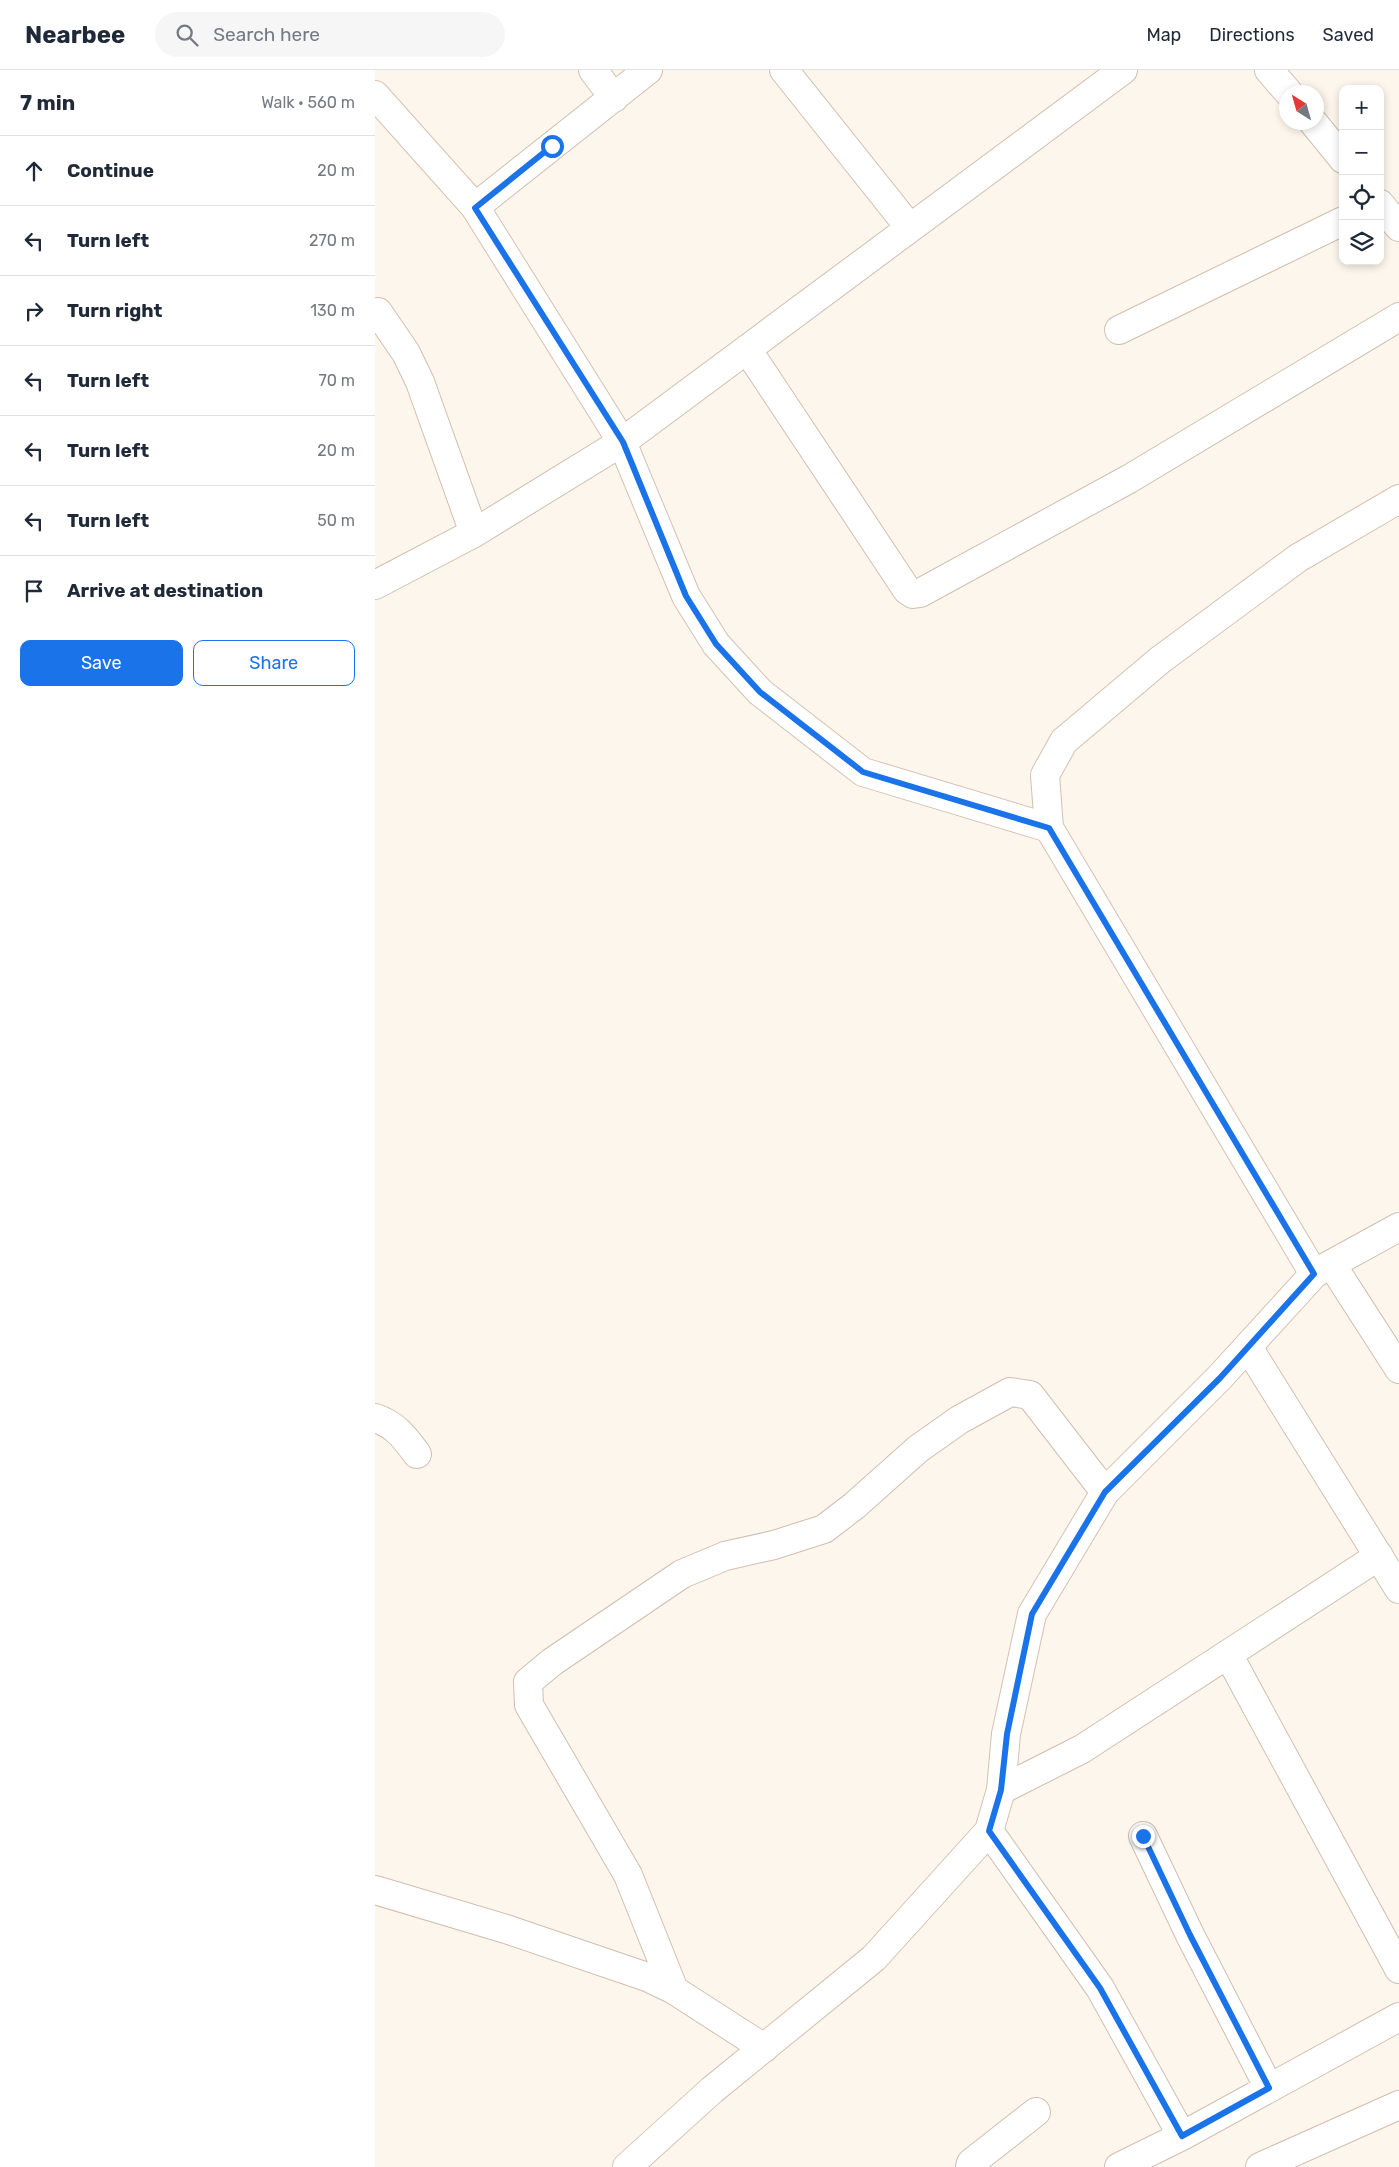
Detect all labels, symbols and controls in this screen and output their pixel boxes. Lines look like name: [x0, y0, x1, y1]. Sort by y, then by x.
search box: [155, 12, 505, 57]
text: Nearbee: [25, 21, 125, 49]
icon: search: [173, 21, 201, 49]
text: Search here: [213, 23, 320, 46]
text: Map: [1146, 24, 1181, 46]
text: Directions: [1209, 24, 1295, 46]
text: Saved: [1323, 24, 1374, 46]
north arrow: [1279, 85, 1324, 130]
map controls: [1339, 85, 1384, 265]
button: +: [1339, 85, 1384, 130]
text: 7 min: [20, 90, 75, 115]
text: Walk · 560 m: [261, 93, 355, 112]
button: −: [1339, 130, 1384, 175]
route start: [541, 135, 564, 158]
icon: ahead: [20, 157, 48, 185]
text: Continue: [67, 159, 154, 182]
text: 20 m: [317, 161, 355, 180]
button: locate: [1339, 175, 1384, 220]
button: layers: [1339, 220, 1384, 265]
icon: left: [20, 227, 48, 255]
text: Turn left: [67, 229, 149, 252]
text: 270 m: [309, 231, 355, 250]
icon: right: [20, 297, 48, 325]
text: Turn right: [67, 299, 162, 322]
text: 130 m: [310, 301, 355, 320]
icon: left: [20, 367, 48, 395]
text: Turn left: [67, 369, 149, 392]
text: 70 m: [318, 371, 355, 390]
icon: left: [20, 437, 48, 465]
text: Turn left: [67, 439, 149, 462]
text: 20 m: [317, 441, 355, 460]
icon: left: [20, 507, 48, 535]
text: Turn left: [67, 509, 149, 532]
text: 50 m: [317, 511, 355, 530]
icon: arrive: [20, 577, 48, 605]
text: Arrive at destination: [67, 579, 263, 602]
button: Save: [20, 640, 183, 686]
button: Share: [193, 640, 355, 686]
route end: [1132, 1825, 1155, 1848]

